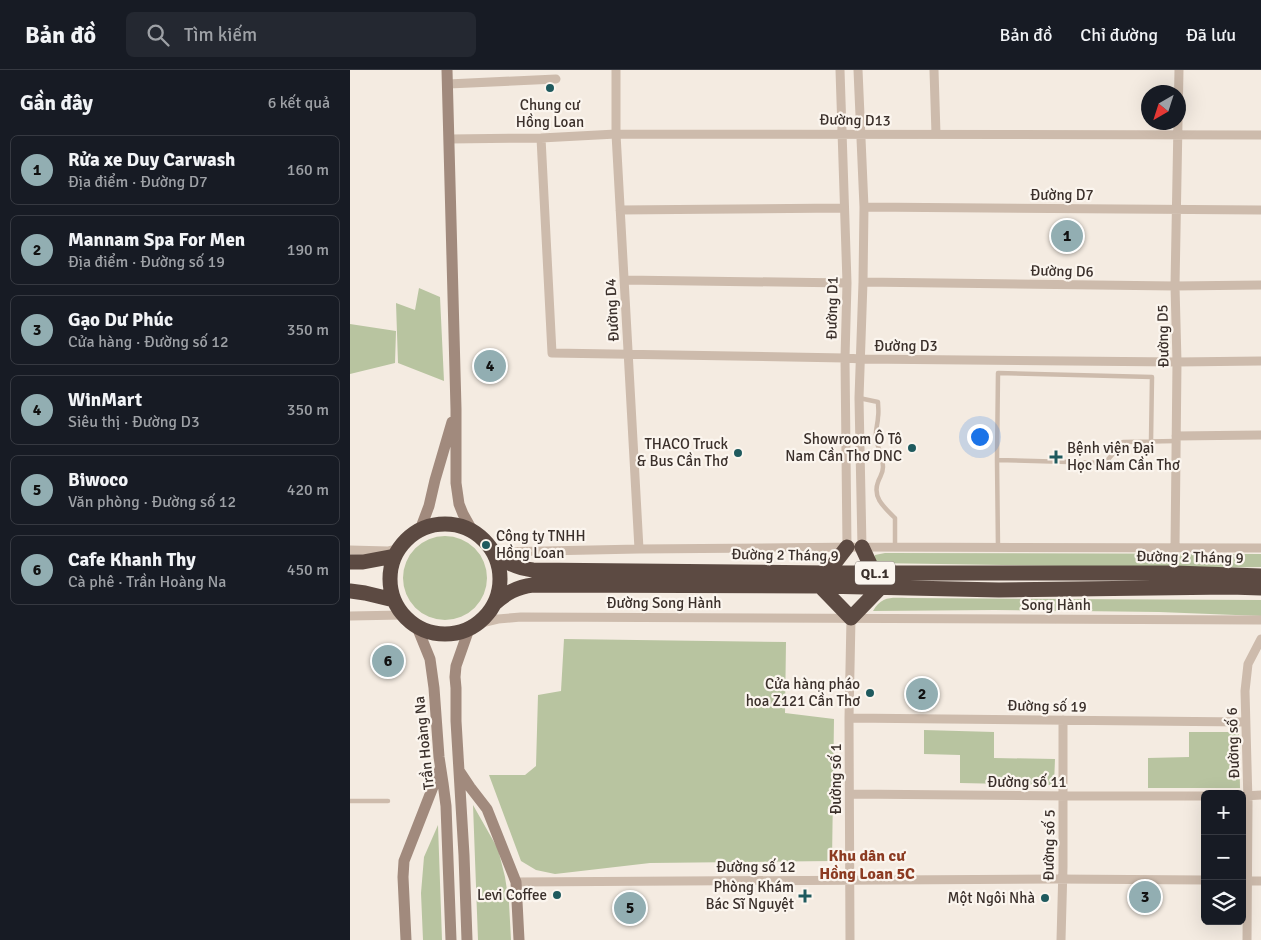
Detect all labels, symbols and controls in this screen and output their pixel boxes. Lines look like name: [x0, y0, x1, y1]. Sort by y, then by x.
search box: [126, 12, 476, 57]
text: Bản đồ: [25, 20, 96, 50]
icon: search: [144, 21, 172, 49]
text: Tìm kiếm: [184, 23, 257, 47]
text: Bản đồ: [1000, 24, 1052, 46]
text: Chỉ đường: [1080, 24, 1158, 46]
text: Đã lưu: [1186, 24, 1236, 46]
marker: Chung cư Hồng Loan: [544, 82, 556, 94]
north arrow: [1141, 85, 1186, 130]
text: Gần đây: [20, 90, 93, 116]
text: 6 kết quả: [268, 93, 330, 113]
place label: Chung cư Hồng Loan: [516, 96, 584, 131]
street label: Đường D13: [819, 110, 891, 130]
text: Rửa xe Duy Carwash: [68, 148, 235, 172]
text: 1: [33, 160, 41, 180]
text: 160 m: [287, 160, 329, 180]
text: Địa điểm · Đường D7: [68, 172, 208, 192]
street label: Đường D7: [1030, 186, 1094, 204]
pin: 1: [1051, 217, 1083, 255]
text: Mannam Spa For Men: [68, 228, 245, 252]
text: 2: [33, 240, 41, 260]
text: 190 m: [287, 240, 329, 260]
text: Địa điểm · Đường số 19: [68, 252, 225, 272]
street label: Đường D6: [1030, 261, 1094, 281]
street label: Đường D1: [822, 276, 842, 340]
street label: Đường D4: [601, 278, 623, 342]
street label: Đường D5: [1153, 304, 1173, 368]
text: Gạo Dư Phúc: [68, 308, 173, 332]
text: 3: [33, 320, 41, 340]
text: 350 m: [287, 320, 329, 340]
text: Cửa hàng · Đường số 12: [68, 332, 229, 352]
street label: Đường D3: [874, 337, 938, 355]
pin: 4: [474, 347, 506, 385]
text: WinMart: [68, 388, 142, 412]
text: 4: [33, 400, 41, 420]
text: 350 m: [287, 400, 329, 420]
text: Siêu thị · Đường D3: [68, 412, 200, 432]
your location: [967, 424, 993, 450]
place label: Showroom Ô Tô Nam Cần Thơ DNC: [785, 429, 902, 465]
place label: THACO Truck & Bus Cần Thơ: [637, 435, 728, 470]
place label: Bệnh viện Đại Học Nam Cần Thơ: [1067, 439, 1180, 474]
marker: Showroom Ô Tô Nam Cần Thơ DNC: [906, 442, 918, 454]
marker: THACO Truck & Bus Cần Thơ: [732, 447, 744, 459]
marker: Bệnh viện Đại Học Nam Cần Thơ: [1049, 450, 1063, 464]
text: Biwoco: [68, 468, 128, 492]
text: 5: [33, 480, 41, 500]
text: 420 m: [287, 480, 329, 500]
text: Văn phòng · Đường số 12: [68, 492, 236, 512]
place label: Công ty TNHH Hồng Loan: [496, 527, 586, 562]
marker: Công ty TNHH Hồng Loan: [480, 539, 492, 551]
street label: Đường 2 Tháng 9: [731, 545, 839, 565]
street label: Đường 2 Tháng 9: [1136, 547, 1244, 567]
text: Cafe Khanh Thy: [68, 548, 196, 572]
text: 6: [33, 560, 41, 580]
text: 450 m: [287, 560, 329, 580]
road number: QL.1: [855, 562, 895, 584]
text: Cà phê · Trần Hoàng Na: [68, 572, 226, 592]
street label: Đường Song Hành: [606, 594, 722, 612]
street label: Song Hành: [1021, 596, 1091, 614]
pin: 6: [372, 642, 404, 680]
place label: Cửa hàng pháo hoa Z121 Cần Thơ: [746, 675, 860, 710]
pin: 2: [906, 675, 938, 713]
marker: Cửa hàng pháo hoa Z121 Cần Thơ: [864, 687, 876, 699]
street label: Trần Hoàng Na: [410, 695, 438, 791]
street label: Đường số 19: [1007, 696, 1087, 716]
street label: Đường số 6: [1223, 707, 1243, 779]
street label: Đường số 1: [827, 743, 845, 815]
street label: Đường số 11: [987, 773, 1067, 791]
map controls: [1201, 790, 1246, 925]
button: +: [1201, 790, 1246, 835]
street label: Đường số 5: [1039, 809, 1059, 881]
button: −: [1201, 835, 1246, 880]
district label: Khu dân cư Hồng Loan 5C: [819, 846, 915, 884]
street label: Đường số 12: [716, 858, 796, 876]
place label: Phòng Khám Bác Sĩ Nguyệt: [705, 878, 794, 913]
pin: 3: [1129, 878, 1161, 916]
button: layers: [1201, 880, 1246, 925]
place label: Levi Coffee: [477, 886, 547, 904]
marker: Levi Coffee: [551, 889, 563, 901]
pin: 5: [614, 889, 646, 927]
marker: Phòng Khám Bác Sĩ Nguyệt: [798, 889, 812, 903]
place label: Một Ngôi Nhà: [947, 889, 1035, 907]
marker: Một Ngôi Nhà: [1039, 892, 1051, 904]

